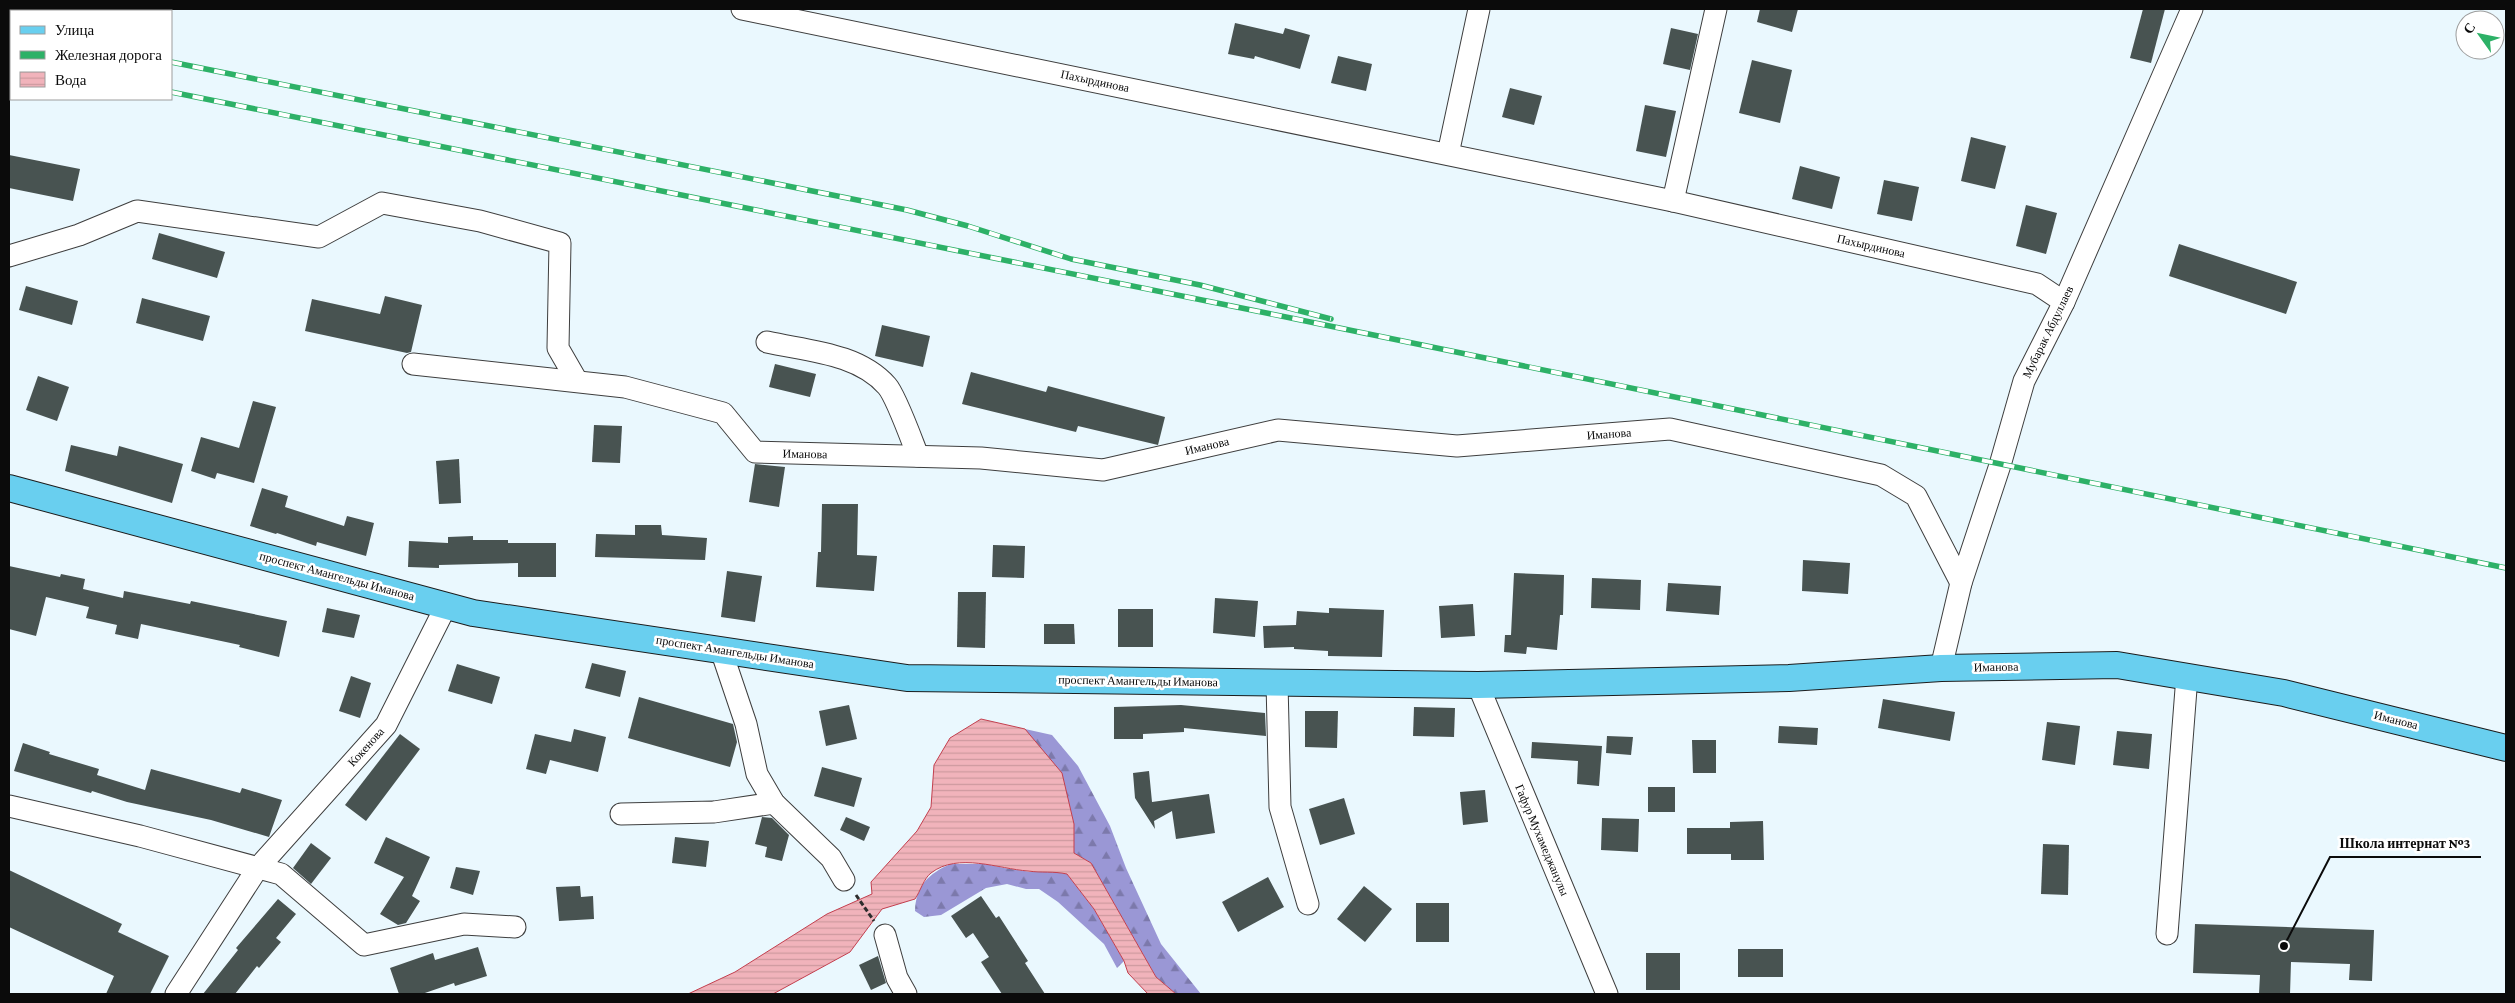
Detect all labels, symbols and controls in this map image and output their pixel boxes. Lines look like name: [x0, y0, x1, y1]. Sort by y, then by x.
legend: [10, 10, 172, 100]
north arrow: [2455, 10, 2505, 60]
text: С: [2460, 19, 2479, 37]
text: Улица: [55, 22, 94, 38]
text: Железная дорога: [55, 47, 162, 63]
street label: Пахырдинова: [1059, 67, 1131, 95]
text: Вода: [55, 72, 87, 88]
street label: Пахырдинова: [1835, 231, 1907, 261]
street label: Мубарак Абдуллаев: [2020, 283, 2077, 380]
street label: Иманова: [1586, 425, 1632, 443]
street label: Иманова: [1184, 434, 1231, 458]
street label: Иманова: [782, 447, 828, 461]
street label: проспект Амангельды Иманова: [258, 549, 417, 604]
street label: проспект Амангельды Иманова: [655, 633, 816, 672]
street label: Иманова: [1973, 660, 2019, 674]
street label: проспект Амангельды Иманова: [1058, 673, 1219, 689]
street label: Иманова: [2373, 708, 2420, 732]
street label: Кокенова: [345, 724, 388, 769]
street label: Гафур Мухамеджанулы: [1512, 782, 1572, 898]
callout: Школа интернат №3: [2330, 828, 2481, 857]
text: Школа интернат №3: [2340, 835, 2471, 851]

